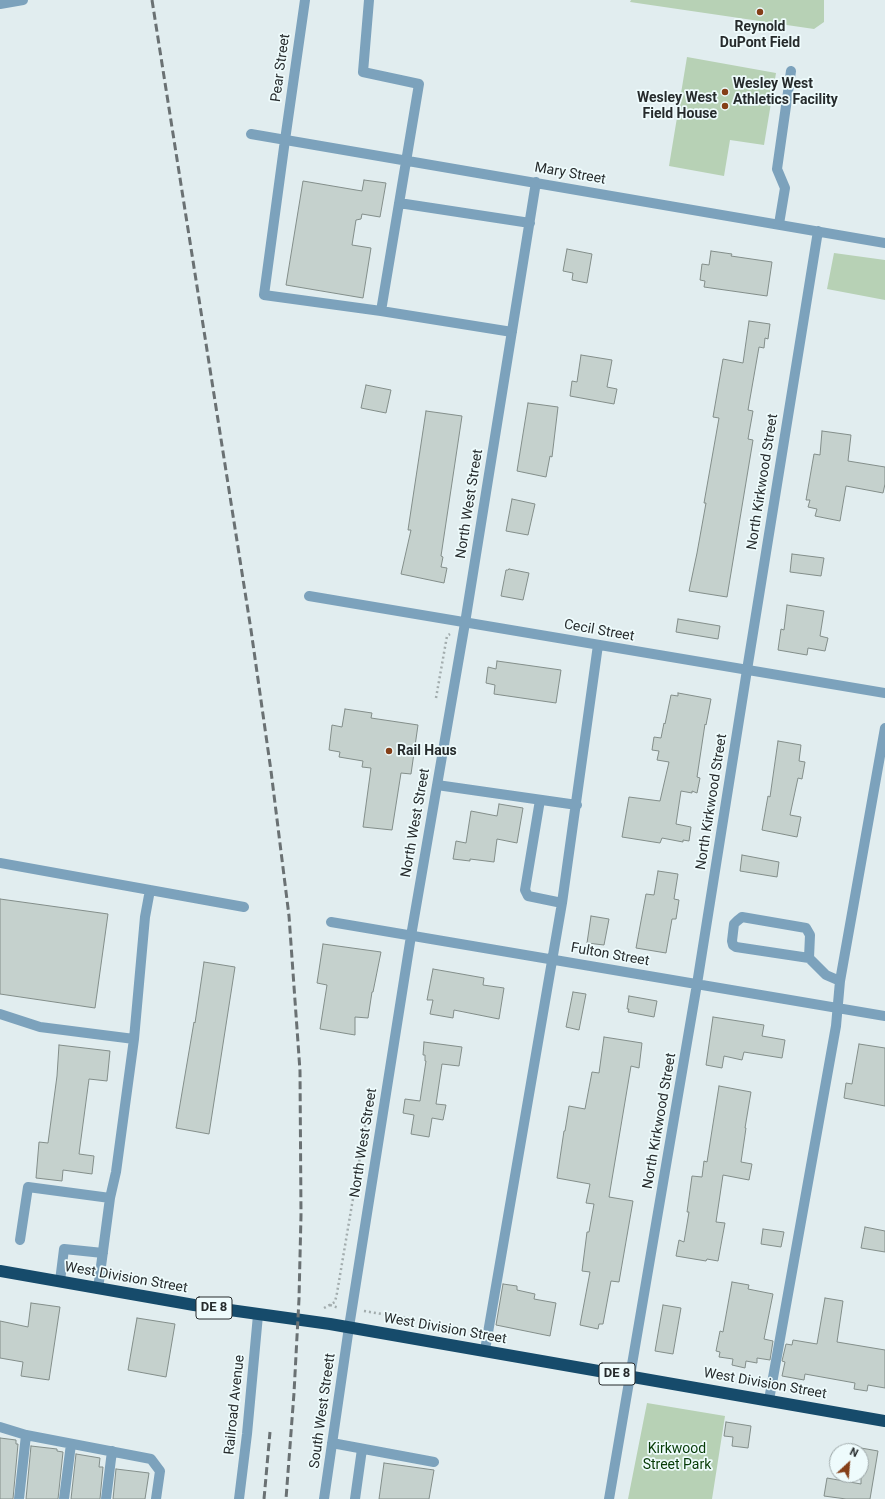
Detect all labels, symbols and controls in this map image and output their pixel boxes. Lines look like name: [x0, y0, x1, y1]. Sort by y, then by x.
marker: Reynold DuPont Field: [755, 7, 765, 17]
place label: Reynold DuPont Field: [720, 19, 800, 52]
street label: Pear Street: [268, 33, 294, 103]
place label: Wesley West Athletics Facility: [733, 76, 838, 108]
marker: Wesley West Athletics Facility: [720, 87, 730, 97]
place label: Wesley West Field House: [637, 90, 717, 122]
marker: Wesley West Field House: [720, 101, 730, 111]
street label: Mary Street: [533, 159, 607, 189]
street label: North Kirkwood Street: [744, 413, 782, 551]
street label: North West Street: [453, 448, 487, 560]
street label: Cecil Street: [563, 617, 635, 645]
street label: North Kirkwood Street: [693, 733, 731, 871]
place label: Rail Haus: [397, 743, 457, 759]
marker: Rail Haus: [384, 746, 394, 756]
street label: North West Street: [398, 767, 434, 879]
street label: Fulton Street: [570, 940, 650, 970]
street label: North Kirkwood Street: [640, 1052, 680, 1190]
street label: North West Street: [347, 1087, 381, 1199]
street label: West Division Street: [63, 1259, 189, 1297]
road number: DE 8: [196, 1297, 232, 1319]
street label: West Division Street: [382, 1310, 508, 1348]
street label: South West Streett: [307, 1352, 339, 1470]
street label: Railroad Avenue: [221, 1354, 249, 1456]
road number: DE 8: [599, 1363, 635, 1385]
street label: West Division Street: [702, 1365, 828, 1403]
park label: Kirkwood Street Park: [643, 1441, 711, 1474]
north arrow: [829, 1443, 869, 1483]
text: N: [848, 1445, 860, 1460]

